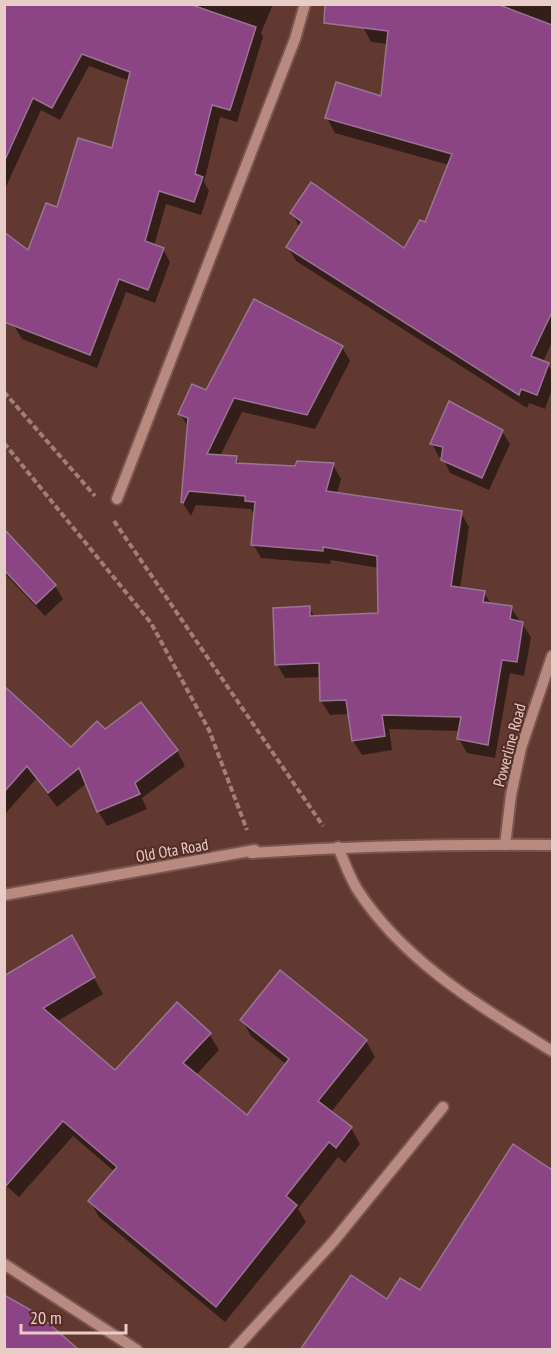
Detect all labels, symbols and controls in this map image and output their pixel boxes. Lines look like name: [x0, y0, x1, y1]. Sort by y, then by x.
street label: Powerline Road: [488, 701, 530, 789]
street label: Old Ota Road: [134, 834, 210, 866]
scale bar: [21, 1297, 126, 1335]
text: 20 m: [30, 1306, 62, 1329]

